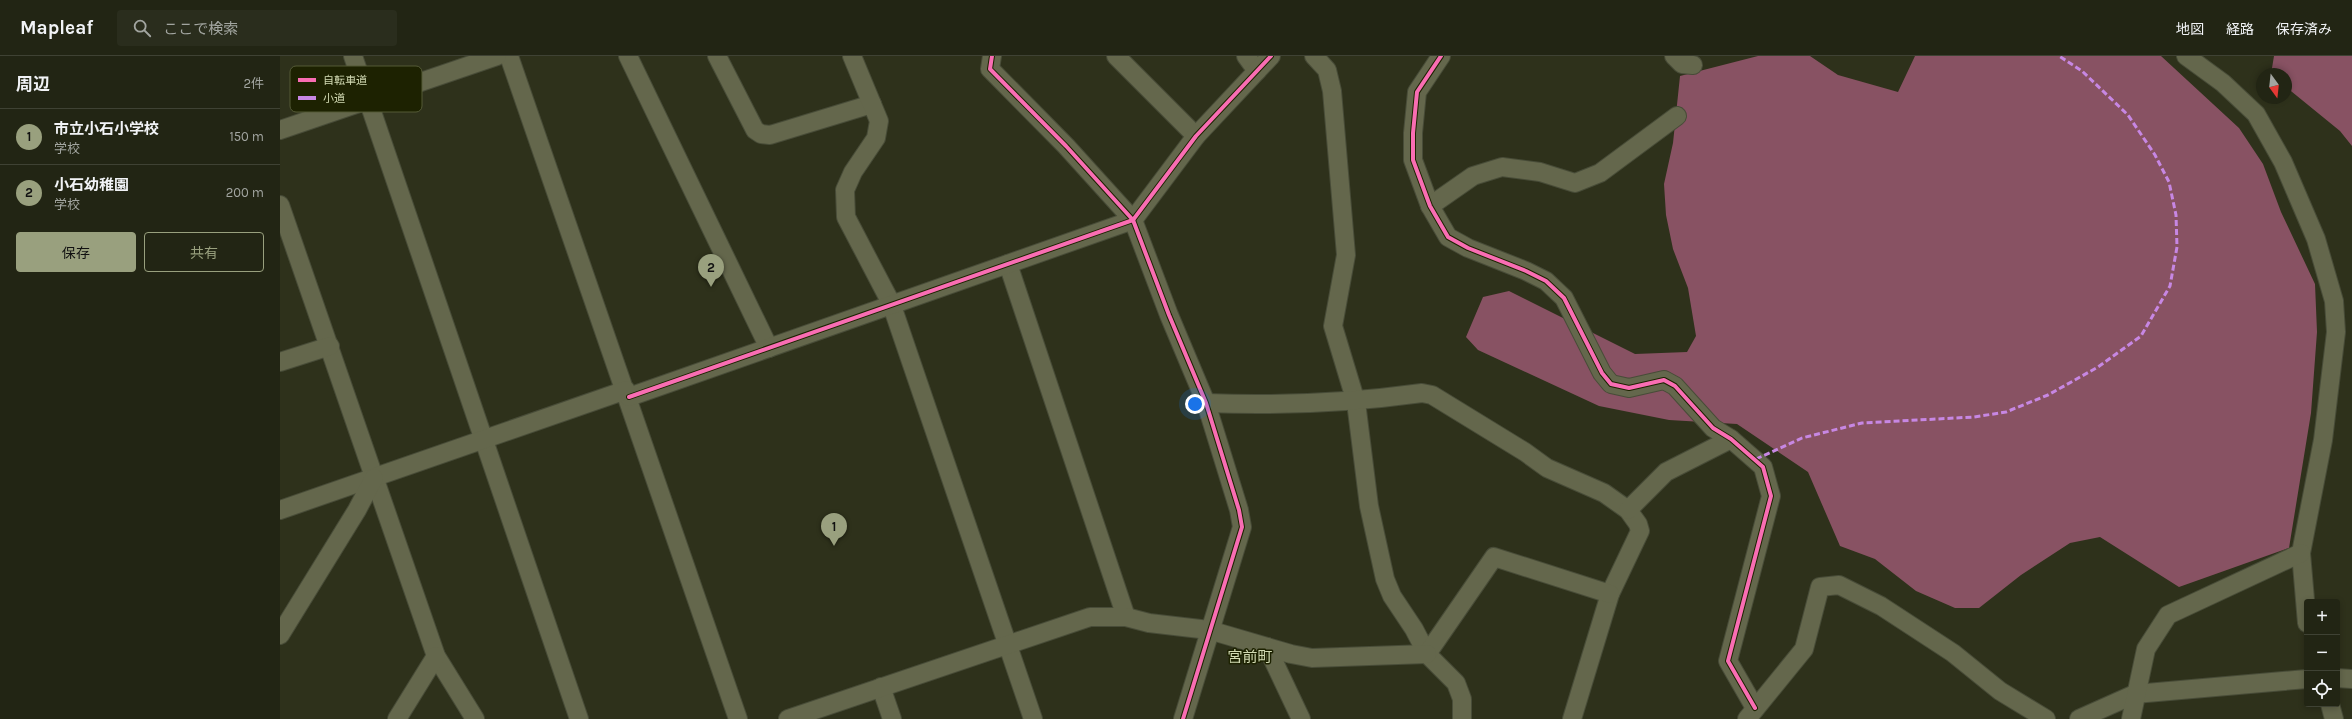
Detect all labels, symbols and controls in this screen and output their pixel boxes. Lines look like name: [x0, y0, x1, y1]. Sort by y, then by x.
search box: [117, 10, 397, 46]
text: Mapleaf: [20, 17, 93, 39]
icon: search: [131, 17, 153, 39]
text: ここで検索: [163, 20, 238, 38]
text: 地図: [2176, 21, 2204, 38]
text: 経路: [2226, 21, 2254, 38]
text: 保存済み: [2276, 21, 2332, 38]
legend: [290, 66, 422, 112]
north arrow: [2256, 68, 2292, 104]
text: 周辺: [16, 74, 50, 94]
text: 自転車道: [323, 74, 367, 87]
text: 2件: [243, 76, 264, 91]
text: 小道: [323, 92, 345, 105]
text: 市立小石小学校: [54, 120, 159, 138]
text: 1: [27, 129, 31, 144]
text: 150 m: [229, 129, 264, 144]
text: 学校: [54, 141, 80, 156]
text: 小石幼稚園: [54, 176, 129, 194]
text: 2: [25, 185, 33, 200]
text: 200 m: [226, 185, 264, 200]
text: 学校: [54, 197, 80, 212]
button: 保存: [16, 232, 136, 272]
button: 共有: [144, 232, 264, 272]
pin: 2: [698, 254, 724, 287]
your location: [1185, 394, 1205, 414]
pin: 1: [821, 513, 847, 546]
map controls: [2304, 599, 2340, 707]
button: +: [2304, 599, 2340, 635]
button: −: [2304, 635, 2340, 671]
district label: 宮前町: [1227, 648, 1273, 666]
button: locate: [2304, 671, 2340, 707]

